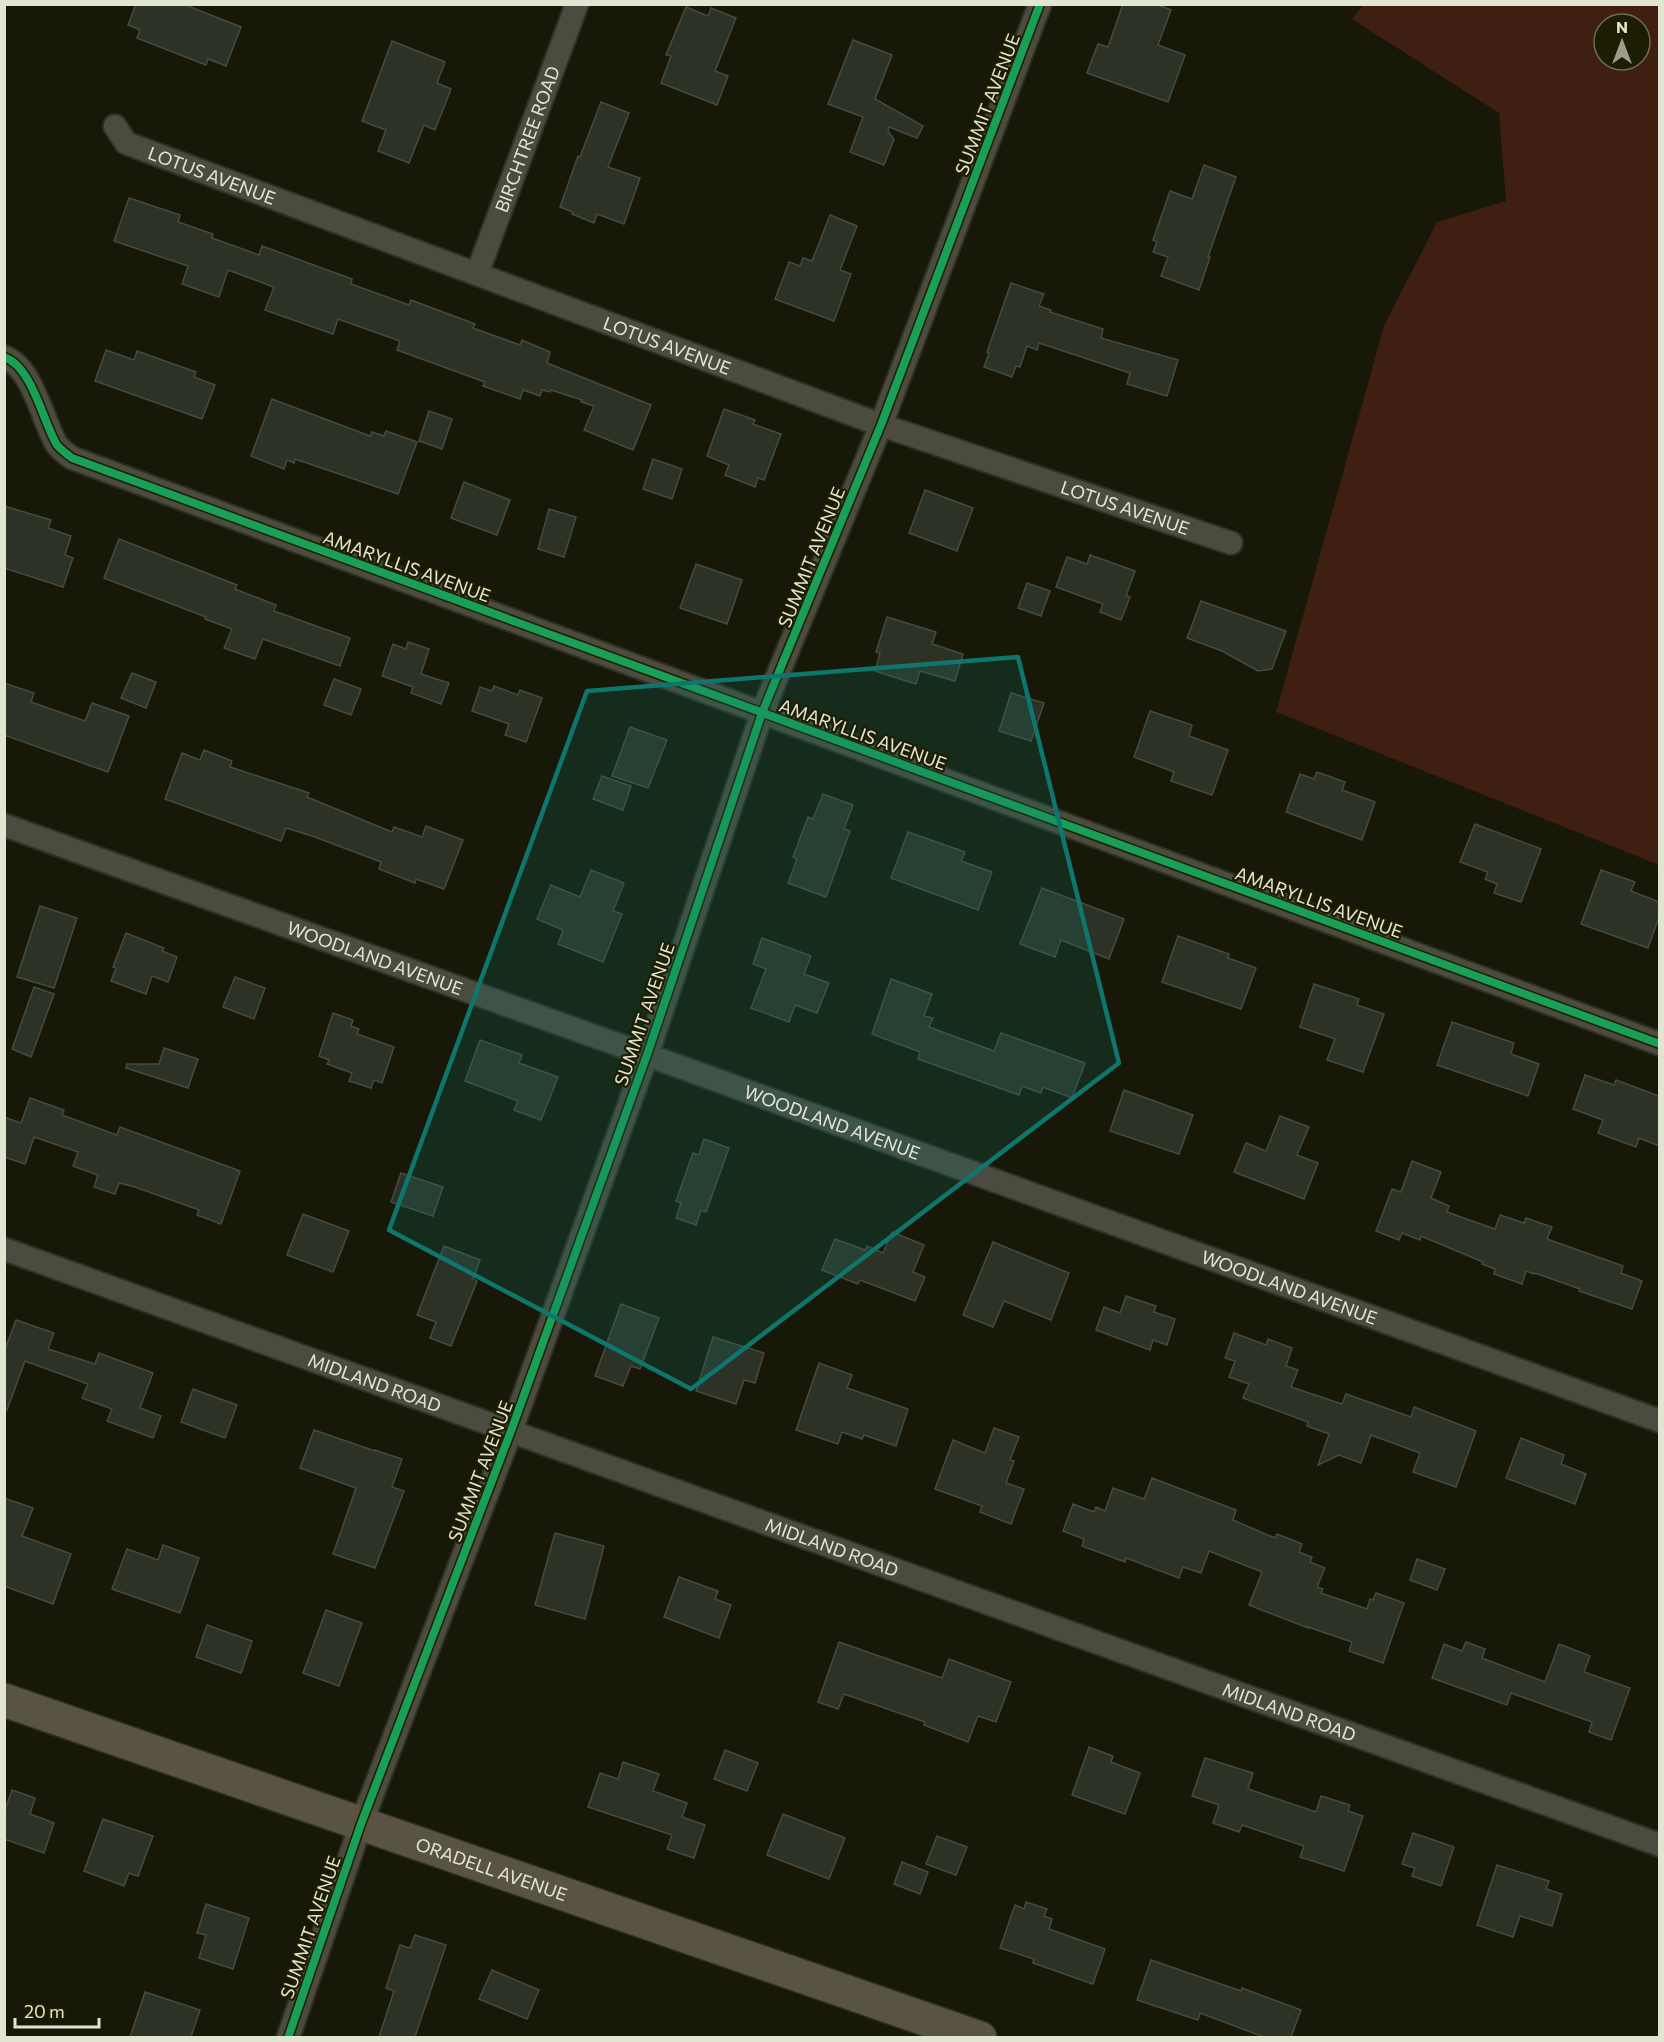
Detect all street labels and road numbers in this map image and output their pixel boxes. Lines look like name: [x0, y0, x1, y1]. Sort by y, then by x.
street label: SUMMIT AVENUE: [950, 30, 1024, 178]
street label: BIRCHTREE ROAD: [490, 63, 564, 215]
street label: LOTUS AVENUE: [145, 141, 279, 209]
street label: LOTUS AVENUE: [600, 311, 734, 379]
street label: LOTUS AVENUE: [1058, 475, 1193, 539]
street label: SUMMIT AVENUE: [773, 484, 849, 630]
street label: AMARYLLIS AVENUE: [320, 525, 494, 607]
street label: AMARYLLIS AVENUE: [776, 693, 950, 775]
street label: AMARYLLIS AVENUE: [1232, 861, 1406, 943]
street label: WOODLAND AVENUE: [284, 916, 466, 999]
street label: SUMMIT AVENUE: [609, 940, 679, 1088]
street label: WOODLAND AVENUE: [741, 1080, 923, 1164]
street label: WOODLAND AVENUE: [1199, 1245, 1380, 1329]
street label: MIDLAND ROAD: [305, 1348, 444, 1417]
street label: SUMMIT AVENUE: [443, 1397, 517, 1545]
street label: MIDLAND ROAD: [762, 1513, 902, 1581]
street label: MIDLAND ROAD: [1220, 1677, 1359, 1746]
street label: ORADELL AVENUE: [413, 1832, 570, 1905]
street label: SUMMIT AVENUE: [275, 1853, 345, 2001]

